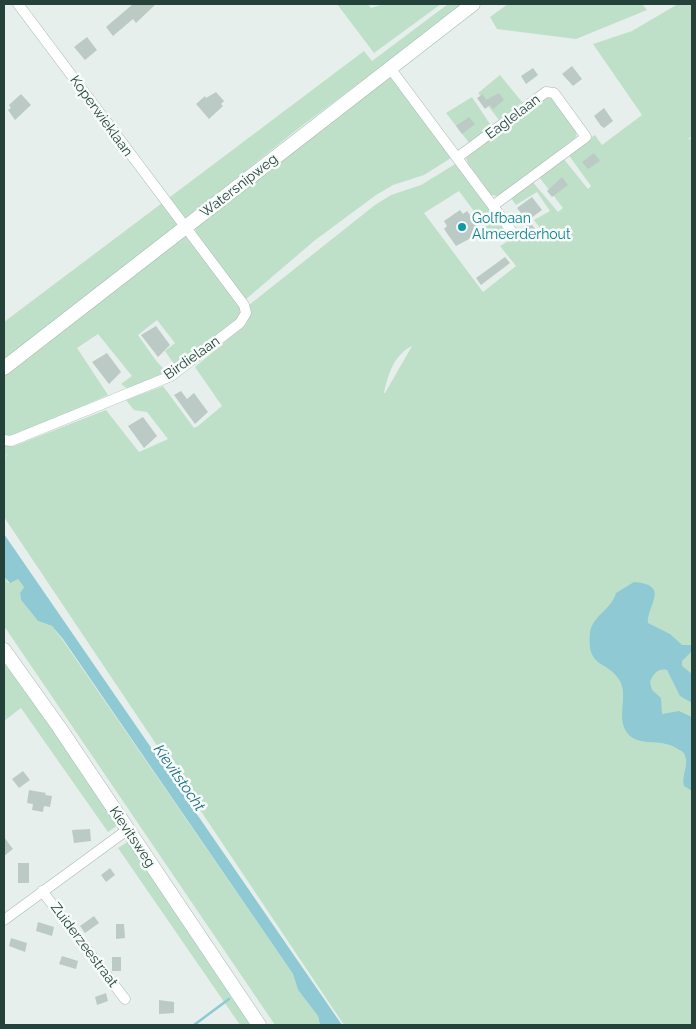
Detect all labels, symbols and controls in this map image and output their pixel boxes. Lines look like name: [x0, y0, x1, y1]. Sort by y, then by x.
street label: Koperwieklaan: [66, 72, 136, 160]
street label: Eaglelaan: [482, 91, 544, 143]
street label: Watersnipweg: [197, 151, 281, 221]
place label: Golfbaan Almeerderhout: [472, 211, 571, 243]
marker: Golfbaan Almeerderhout: [456, 221, 468, 233]
street label: Birdielaan: [161, 333, 223, 383]
water label: Kievitstocht: [150, 741, 208, 815]
street label: Kievitsweg: [105, 803, 159, 871]
street label: Zuiderzeestraat: [47, 900, 121, 990]

